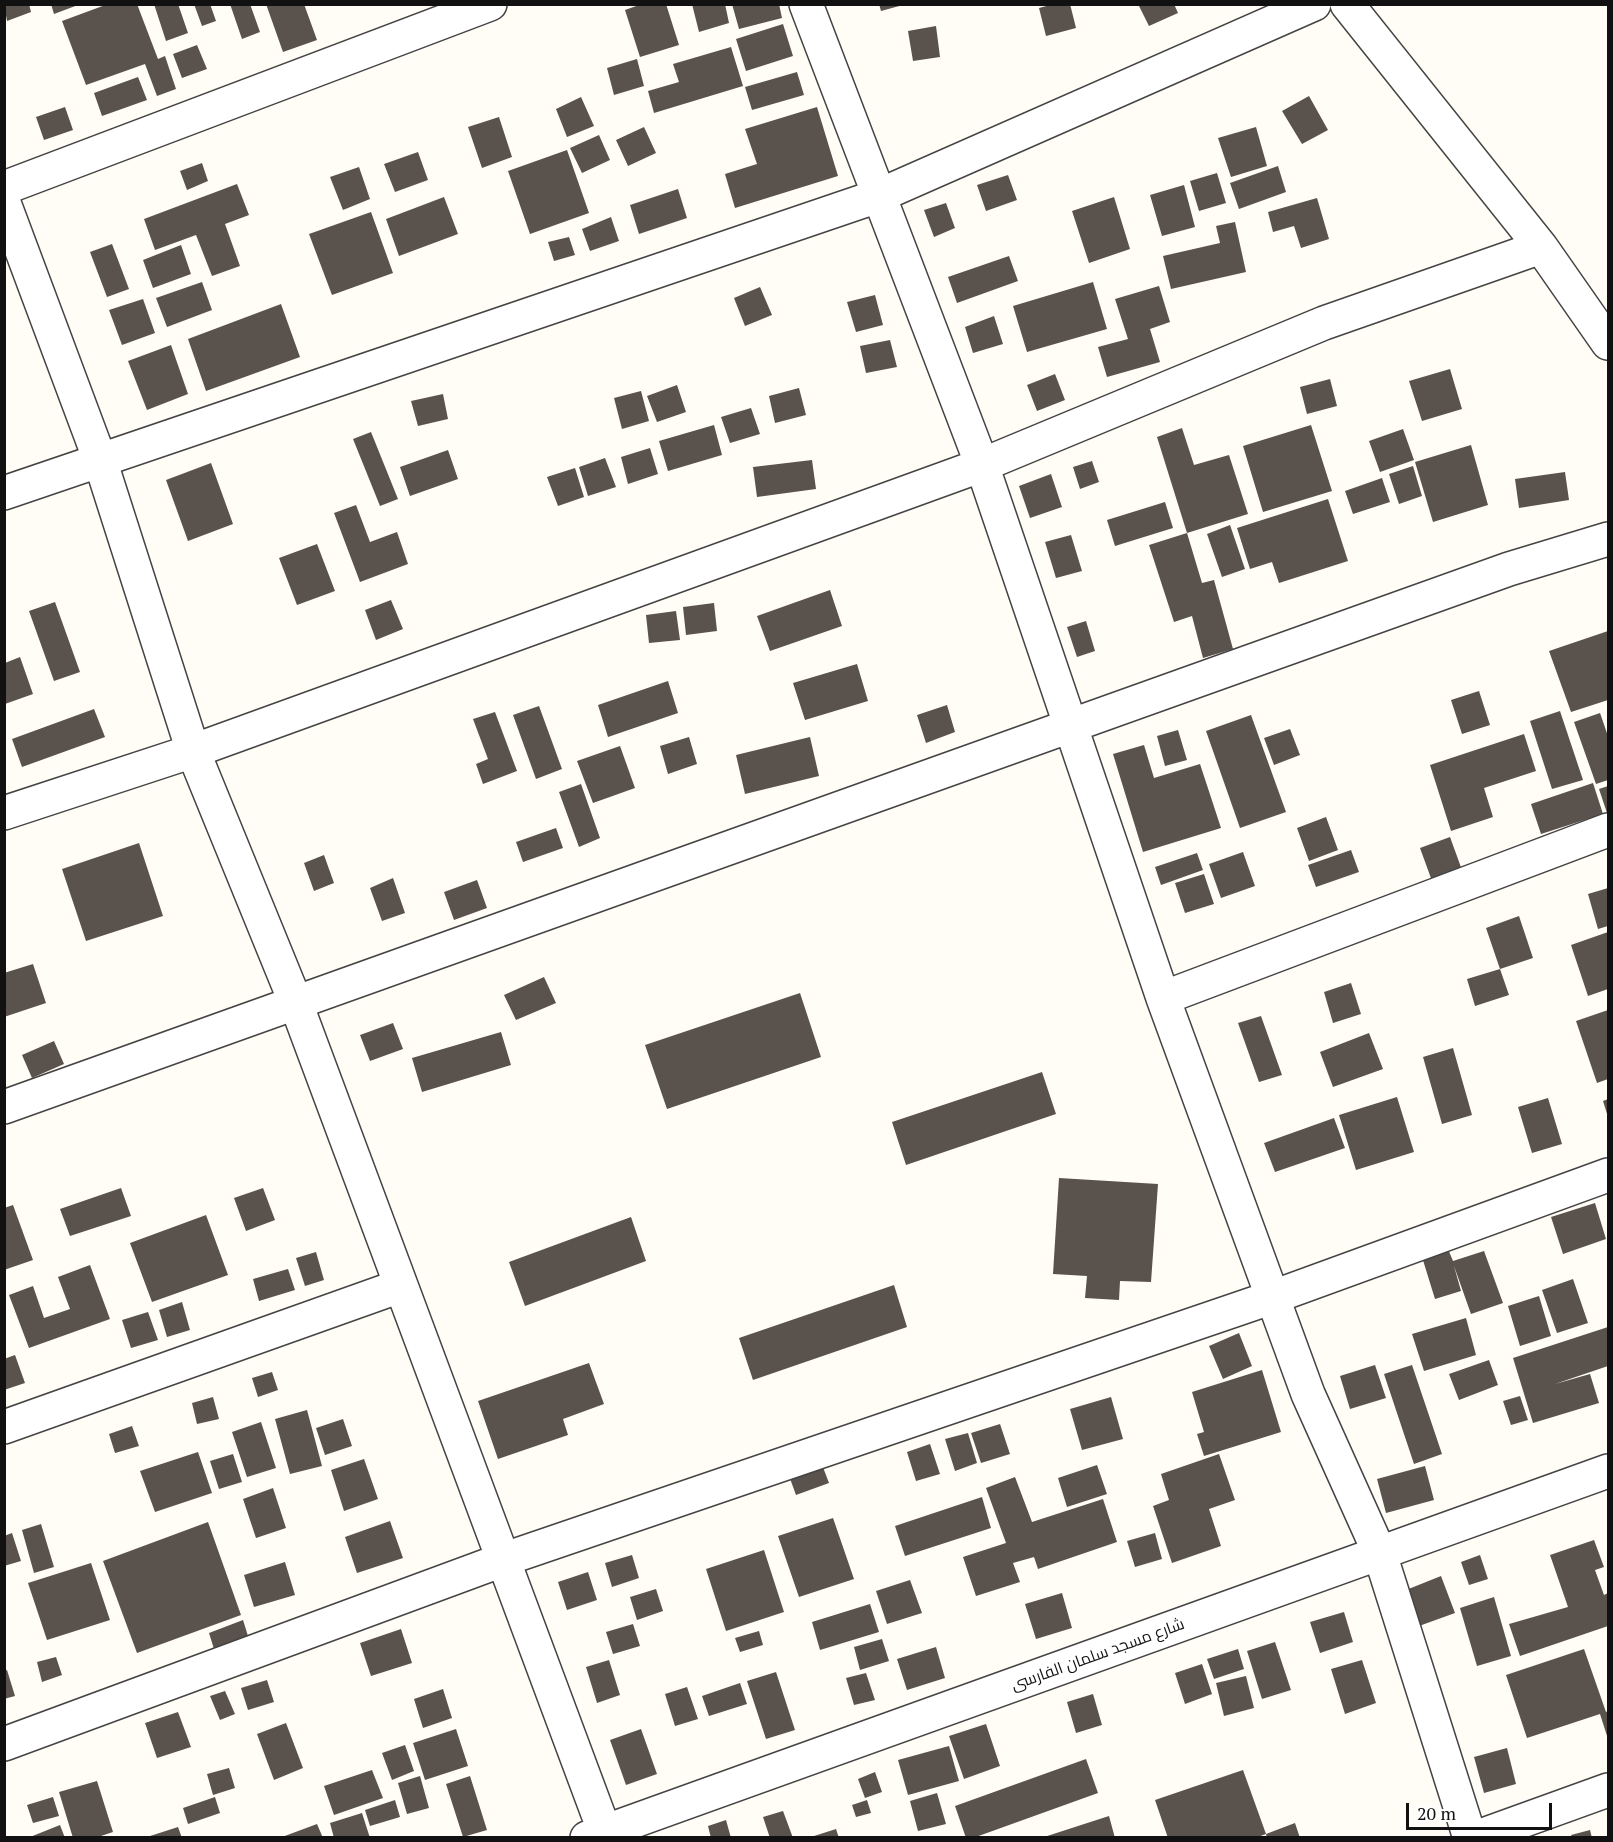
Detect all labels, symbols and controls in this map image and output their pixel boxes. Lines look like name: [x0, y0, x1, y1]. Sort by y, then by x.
street label: شارع مسجد سلمان الفارسى: [1009, 1615, 1187, 1695]
scale bar: [1409, 1791, 1554, 1829]
text: 20 m: [1417, 1801, 1456, 1825]

